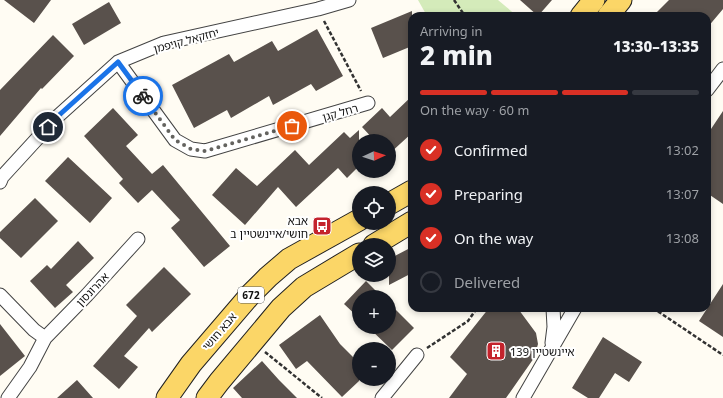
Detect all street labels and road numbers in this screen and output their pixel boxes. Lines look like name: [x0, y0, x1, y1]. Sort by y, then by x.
street label: יחזקאל קויפמן: [152, 24, 220, 56]
street label: רחל קגן: [320, 100, 360, 124]
street label: אהרונסון: [72, 269, 112, 309]
road number: 672: [238, 287, 264, 303]
street label: אבא חושי: [199, 309, 239, 353]

